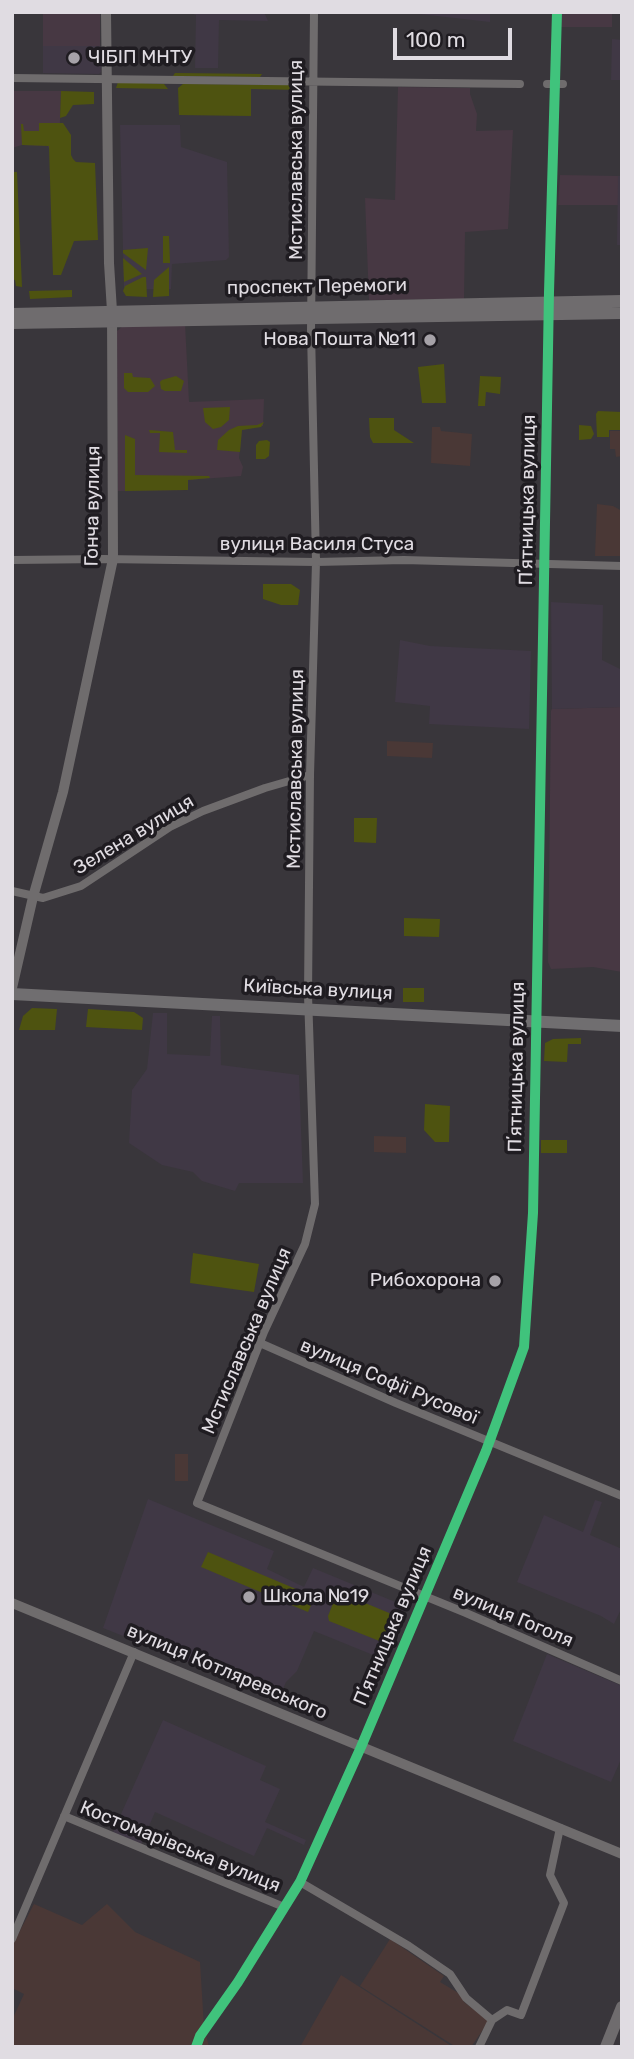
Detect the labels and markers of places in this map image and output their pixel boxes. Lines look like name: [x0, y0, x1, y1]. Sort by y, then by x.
place label: ЧІБІП МНТУ: [88, 47, 192, 69]
marker: ЧІБІП МНТУ: [66, 50, 82, 66]
place label: Нова Пошта №11: [263, 329, 416, 351]
marker: Нова Пошта №11: [422, 332, 438, 348]
place label: Рибохорона: [370, 1270, 481, 1292]
marker: Рибохорона: [487, 1273, 503, 1289]
place label: Школа №19: [263, 1586, 369, 1608]
marker: Школа №19: [241, 1589, 257, 1605]

